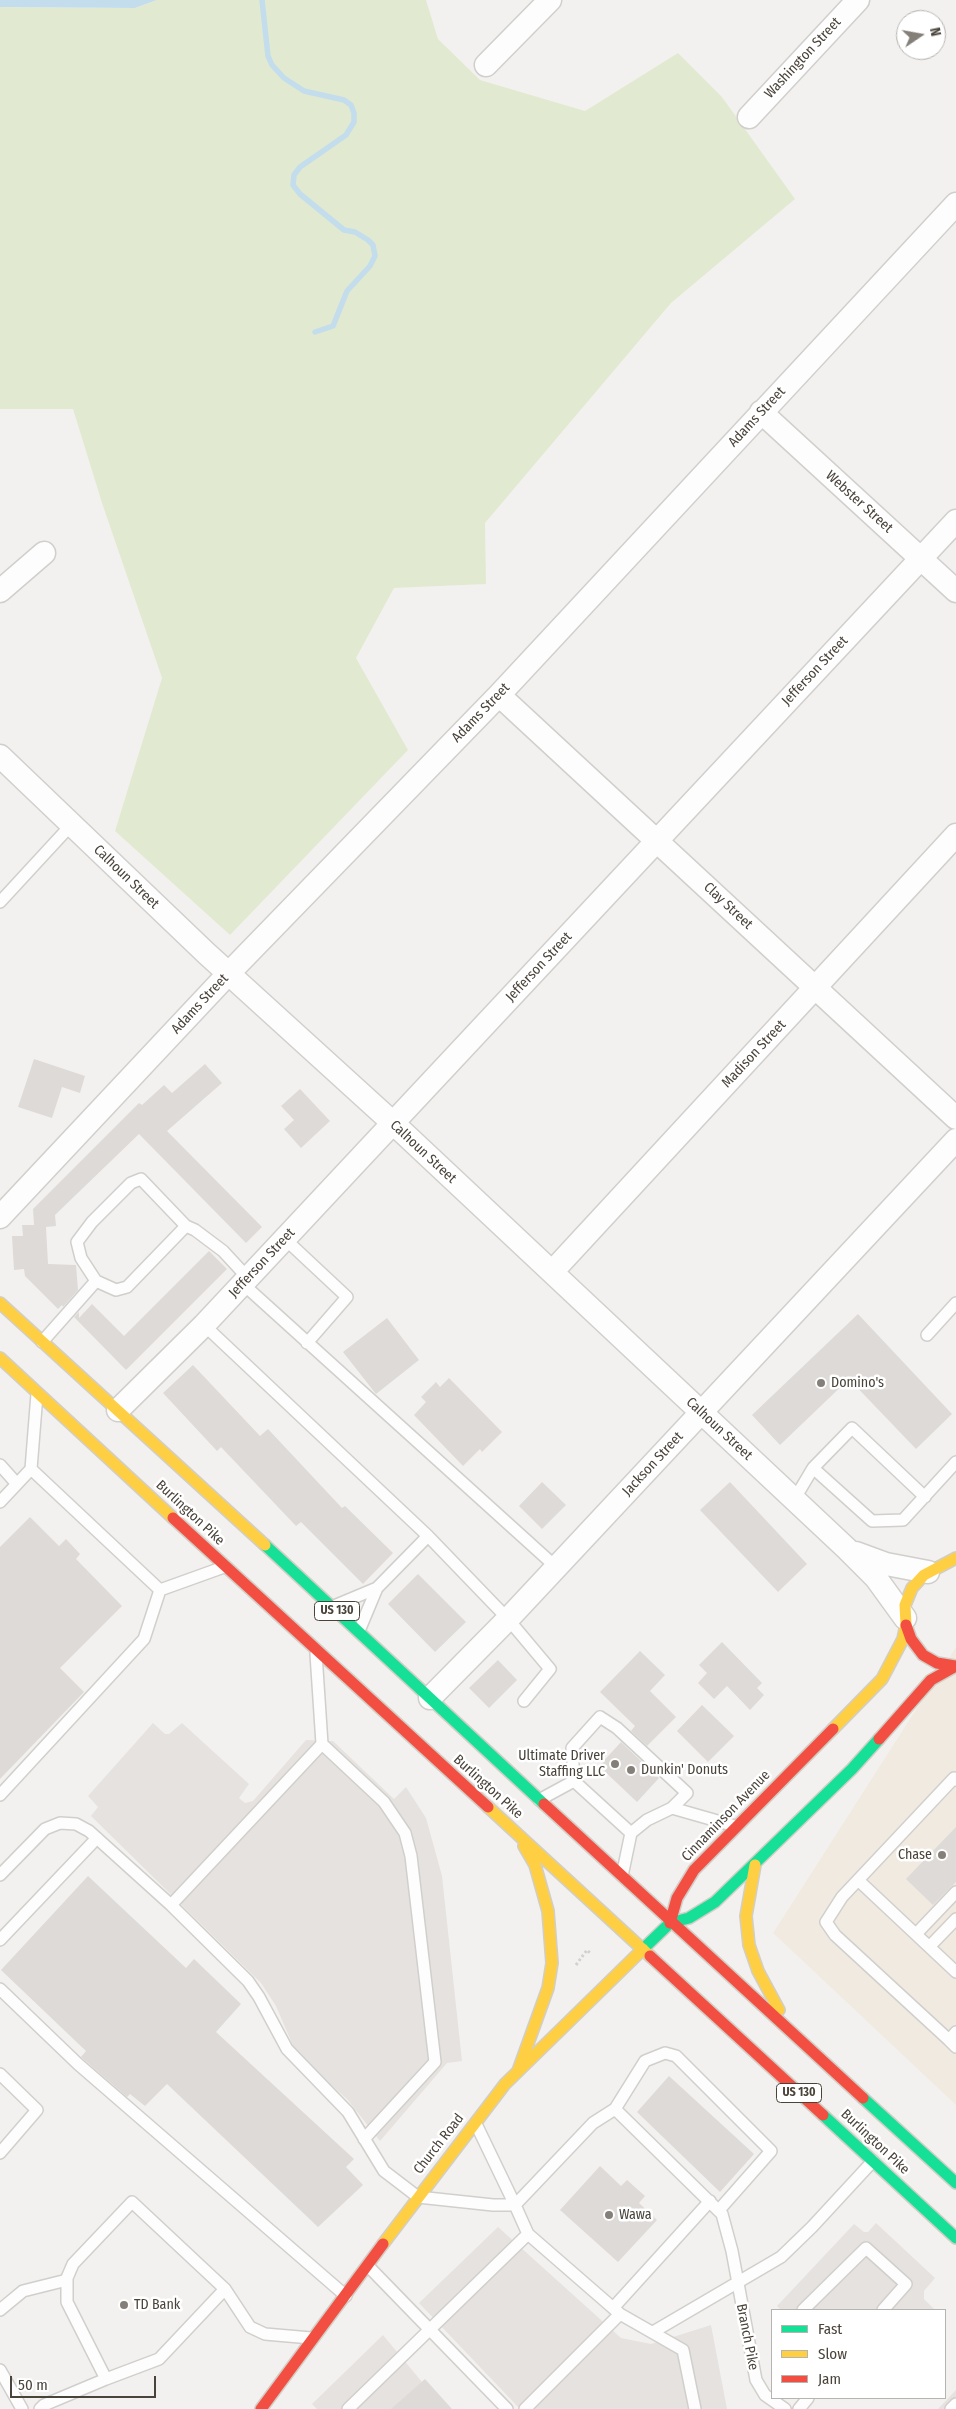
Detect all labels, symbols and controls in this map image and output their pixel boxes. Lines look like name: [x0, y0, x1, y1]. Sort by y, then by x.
north arrow: [896, 10, 946, 60]
street label: Washington Street: [761, 14, 845, 102]
text: N: [926, 26, 944, 38]
street label: Adams Street: [725, 383, 789, 451]
street label: Webster Street: [822, 467, 896, 537]
street label: Jefferson Street: [778, 633, 852, 709]
street label: Adams Street: [448, 680, 514, 746]
street label: Calhoun Street: [90, 842, 162, 912]
street label: Clay Street: [700, 879, 756, 933]
street label: Jefferson Street: [502, 929, 576, 1005]
street label: Adams Street: [168, 970, 232, 1038]
street label: Madison Street: [718, 1017, 790, 1091]
street label: Calhoun Street: [386, 1117, 460, 1187]
street label: Jefferson Street: [225, 1225, 299, 1301]
place label: Domino's: [831, 1375, 884, 1391]
marker: Domino's: [815, 1377, 827, 1389]
street label: Calhoun Street: [682, 1394, 756, 1464]
street label: Jackson Street: [619, 1428, 687, 1500]
street label: Burlington Pike: [152, 1477, 228, 1549]
road number: US 130: [314, 1602, 360, 1620]
place label: Ultimate Driver Staffing LLC: [518, 1748, 605, 1780]
street label: Burlington Pike: [450, 1751, 526, 1823]
marker: Ultimate Driver Staffing LLC: [609, 1758, 621, 1770]
place label: Dunkin' Donuts: [641, 1762, 728, 1778]
marker: Dunkin' Donuts: [625, 1764, 637, 1776]
street label: Cinnaminson Avenue: [678, 1767, 774, 1865]
place label: Chase: [898, 1847, 932, 1863]
marker: Chase: [936, 1849, 948, 1861]
road number: US 130: [776, 2084, 822, 2102]
street label: Burlington Pike: [837, 2106, 913, 2178]
street label: Church Road: [410, 2111, 468, 2177]
place label: Wawa: [619, 2207, 652, 2223]
marker: Wawa: [603, 2209, 615, 2221]
place label: TD Bank: [134, 2297, 180, 2313]
marker: TD Bank: [118, 2299, 130, 2311]
street label: Branch Pike: [732, 2302, 762, 2372]
legend: [771, 2309, 946, 2399]
text: Fast: [818, 2320, 842, 2338]
text: Slow: [818, 2345, 847, 2363]
scale bar: [12, 2366, 159, 2398]
text: Jam: [818, 2370, 841, 2388]
text: 50 m: [18, 2376, 48, 2394]

